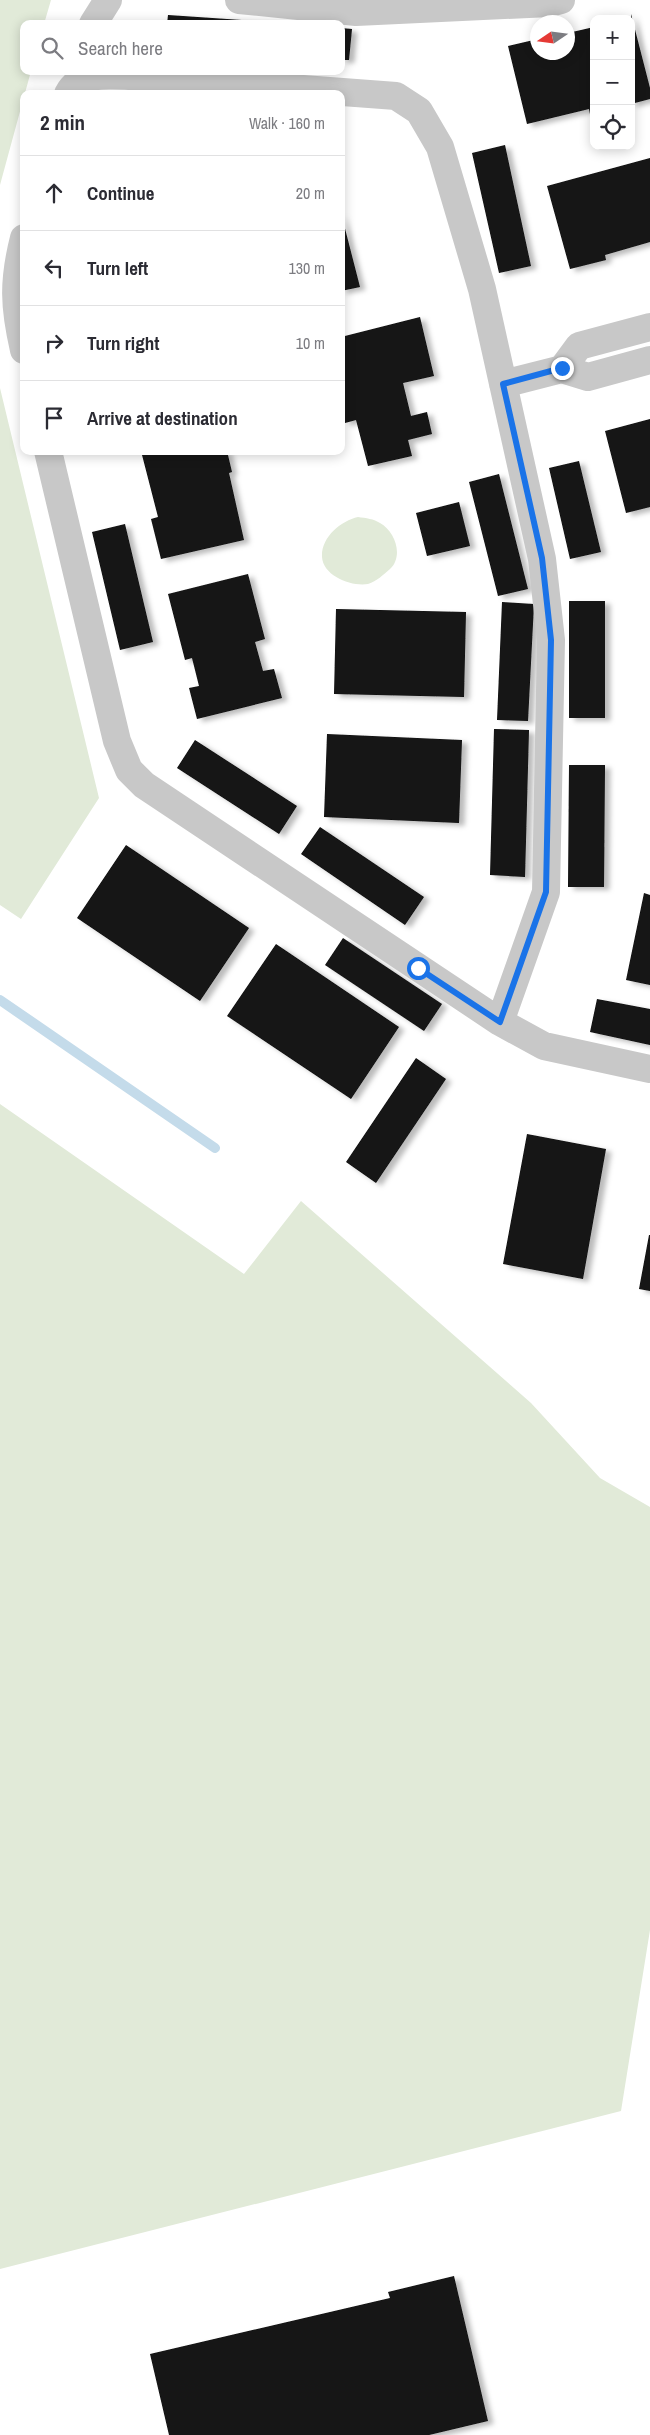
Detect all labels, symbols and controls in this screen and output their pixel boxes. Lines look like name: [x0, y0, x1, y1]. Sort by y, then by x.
north arrow: [530, 15, 575, 60]
map controls: [590, 15, 635, 150]
button: +: [590, 15, 635, 60]
search box: [20, 20, 345, 75]
icon: search: [38, 34, 66, 62]
text: Search here: [78, 35, 163, 61]
button: −: [590, 60, 635, 105]
button: locate: [590, 105, 635, 150]
text: 2 min: [40, 108, 85, 137]
text: Walk · 160 m: [249, 112, 325, 134]
icon: ahead: [40, 179, 68, 207]
text: Continue: [87, 180, 155, 206]
text: 20 m: [296, 182, 325, 204]
icon: left: [40, 254, 68, 282]
text: Turn left: [87, 255, 148, 281]
text: 130 m: [289, 257, 325, 279]
icon: right: [40, 329, 68, 357]
text: Turn right: [87, 330, 159, 356]
text: 10 m: [296, 332, 325, 354]
route end: [551, 357, 574, 380]
icon: arrive: [40, 404, 68, 432]
text: Arrive at destination: [87, 405, 238, 431]
route start: [407, 957, 430, 980]

